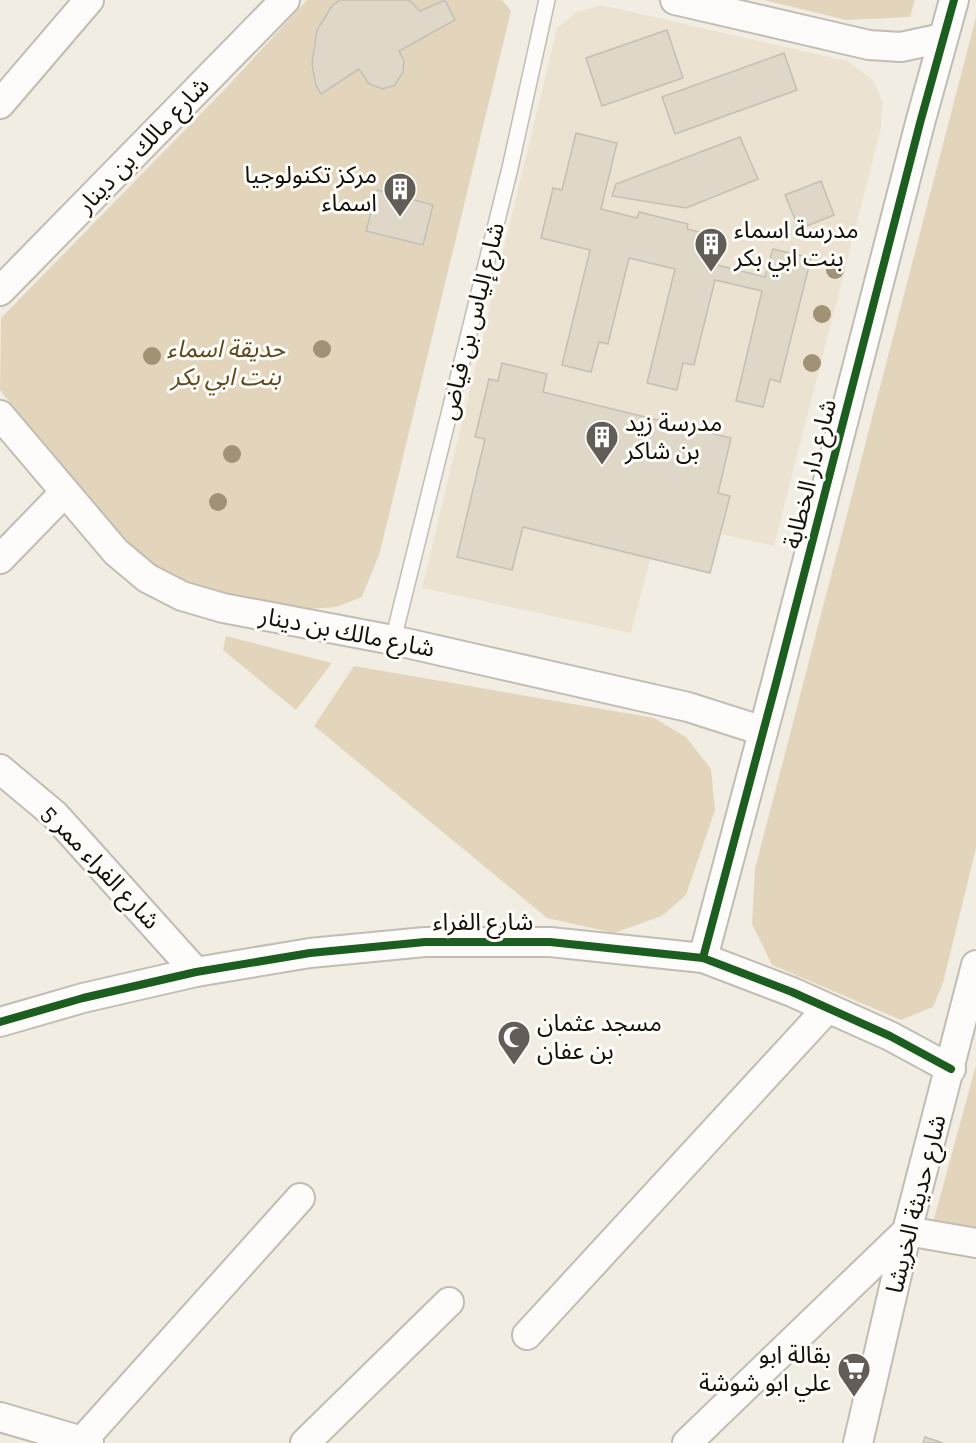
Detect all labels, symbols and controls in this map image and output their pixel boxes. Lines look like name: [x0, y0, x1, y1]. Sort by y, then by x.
street label: شارع مالك بن دينار: [70, 71, 217, 221]
place label: مركز تكنولوجيا اسماء: [244, 160, 377, 217]
building icon: مركز تكنولوجيا اسماء: [382, 171, 418, 218]
place label: مدرسة اسماء بنت ابي بكر: [733, 215, 859, 277]
street label: شارع إلياس بن فياض: [433, 219, 513, 423]
building icon: مدرسة اسماء بنت ابي بكر: [693, 226, 729, 273]
park label: حديقة اسماء بنت ابي بكر: [167, 334, 286, 396]
street label: شارع دار الخطابة: [777, 396, 845, 552]
place label: مدرسة زيد بن شاكر: [624, 408, 722, 465]
building icon: مدرسة زيد بن شاكر: [584, 419, 620, 466]
street label: شارع مالك بن دينار: [256, 600, 437, 666]
street label: شارع الفراء ممر 5: [34, 798, 166, 937]
street label: شارع الفراء: [433, 907, 533, 939]
place label: مسجد عثمان بن عفان: [537, 1008, 662, 1065]
mosque icon: مسجد عثمان بن عفان: [496, 1019, 532, 1066]
street label: شارع حديثة الخريشا: [879, 1112, 955, 1297]
place label: بقالة ابو علي ابو شوشة: [699, 1340, 831, 1402]
supermarket icon: بقالة ابو علي ابو شوشة: [836, 1351, 872, 1398]

